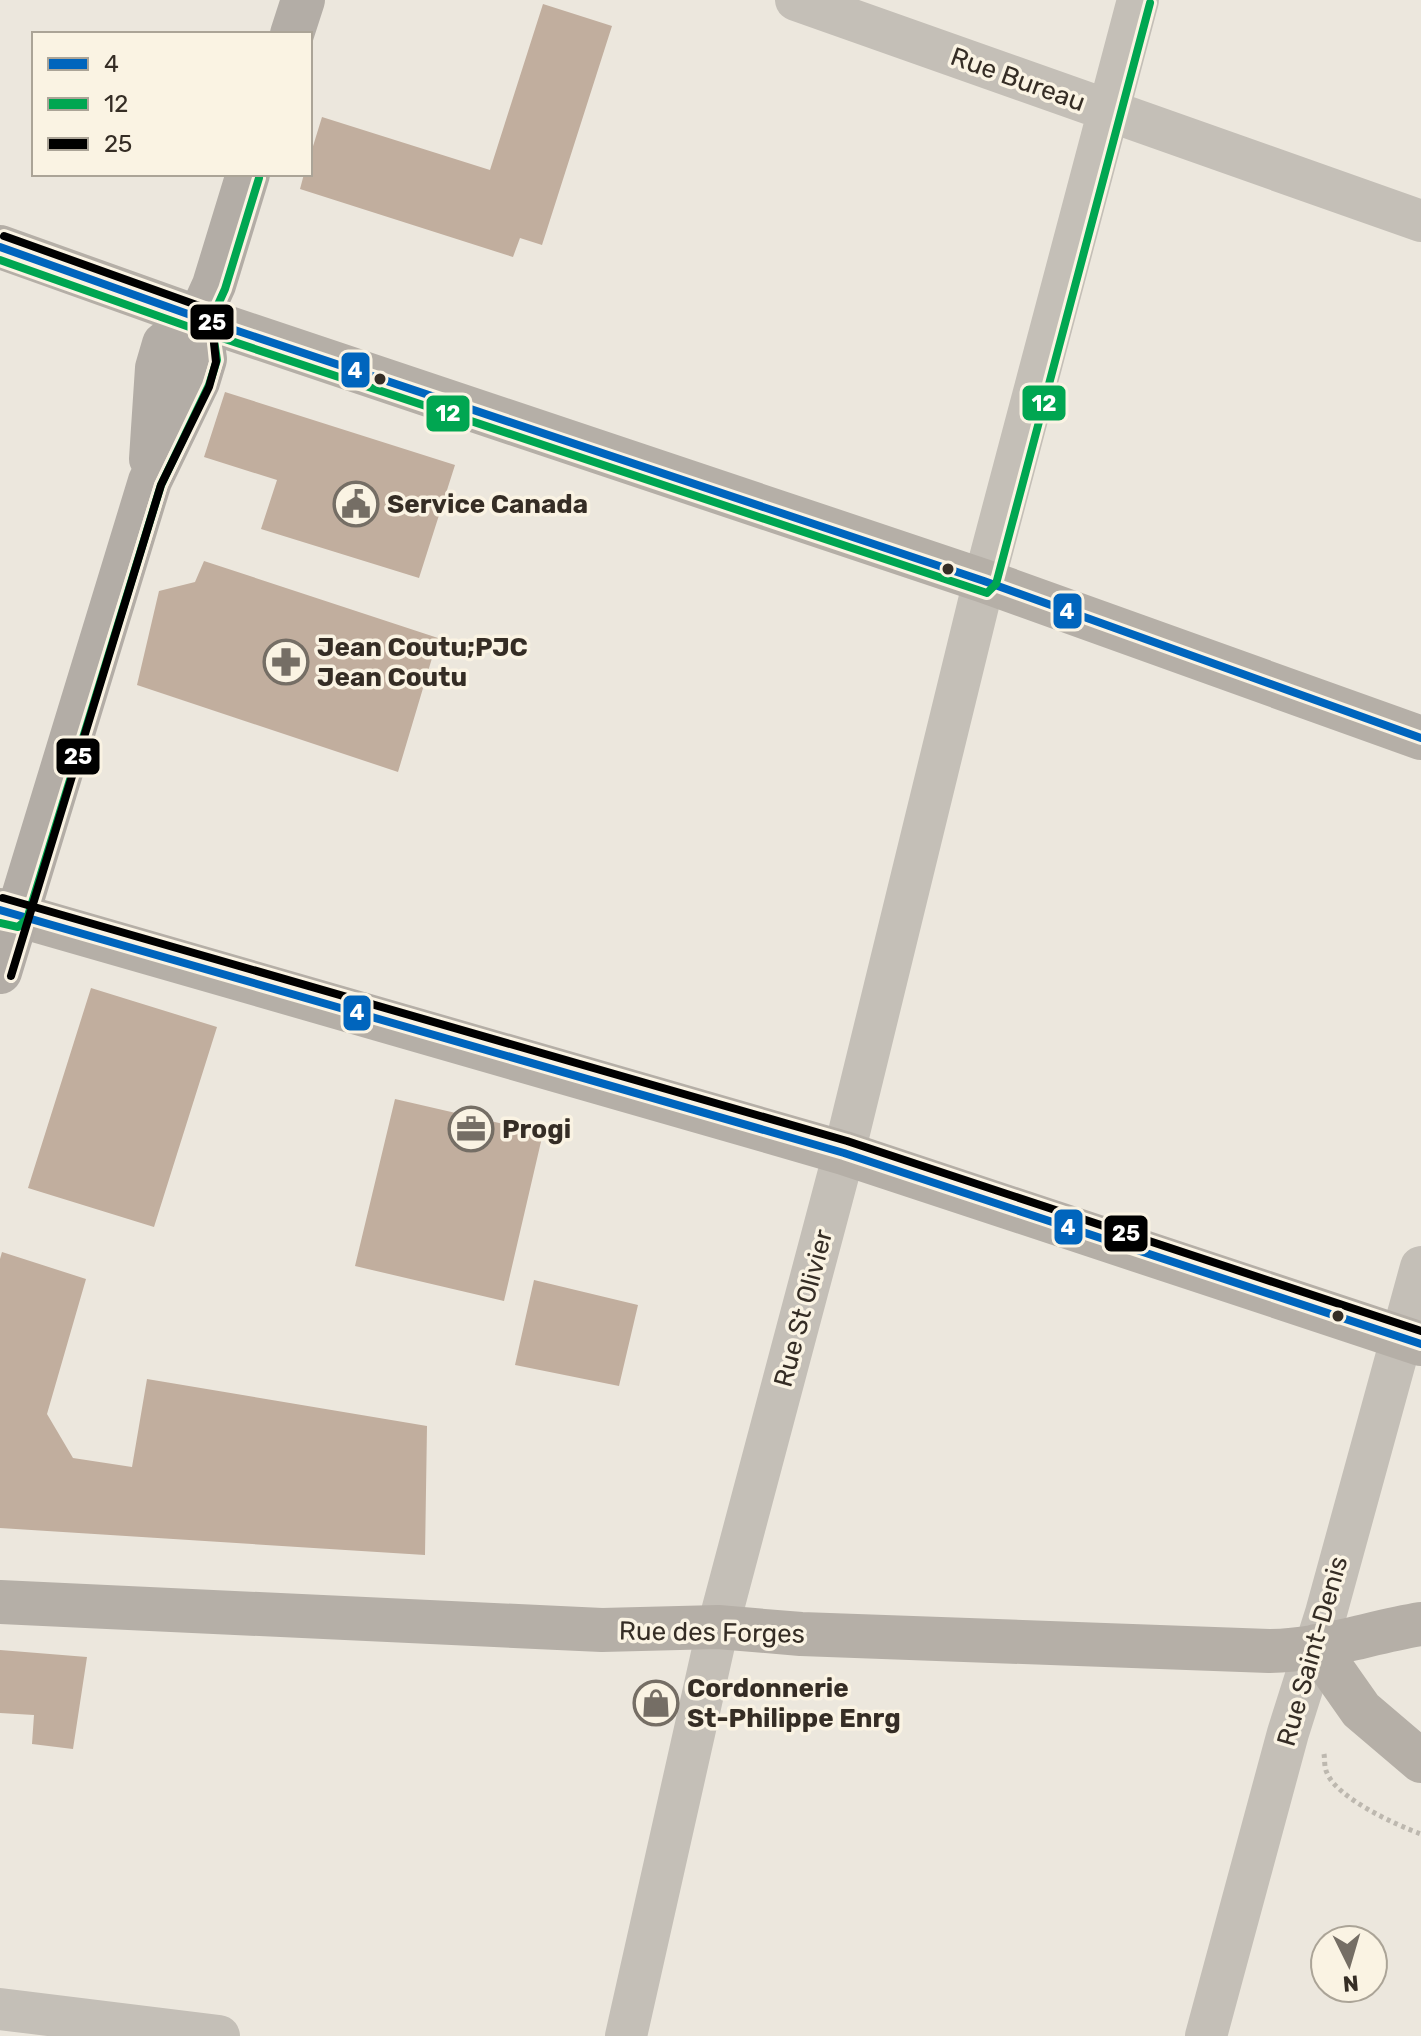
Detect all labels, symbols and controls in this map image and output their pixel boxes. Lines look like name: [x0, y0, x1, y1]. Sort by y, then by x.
legend: [32, 32, 312, 176]
street label: Rue Bureau: [946, 41, 1089, 118]
text: 4: [104, 50, 119, 78]
text: 12: [104, 90, 128, 118]
text: 25: [104, 130, 132, 158]
line badge: 25: [189, 303, 235, 341]
text: 25: [198, 309, 226, 336]
line badge: 4: [340, 351, 371, 389]
text: 4: [347, 357, 363, 384]
unlabelled marker: [372, 371, 388, 387]
line badge: 12: [1021, 384, 1067, 422]
text: 12: [1031, 390, 1057, 417]
line badge: 12: [425, 394, 471, 433]
text: 12: [435, 400, 461, 427]
public building icon: Service Canada: [332, 480, 380, 528]
place label: Service Canada: [387, 489, 588, 520]
unlabelled marker: [940, 561, 956, 577]
line badge: 4: [1052, 592, 1083, 630]
text: 4: [1059, 598, 1075, 625]
place label: Jean Coutu;PJC Jean Coutu: [317, 632, 528, 693]
pharmacy icon: Jean Coutu;PJC Jean Coutu: [262, 638, 310, 686]
line badge: 25: [55, 737, 101, 776]
text: 25: [64, 743, 92, 770]
line badge: 4: [342, 994, 372, 1032]
text: 4: [349, 999, 365, 1026]
office icon: Progi: [447, 1105, 495, 1153]
place label: Progi: [502, 1114, 571, 1145]
line badge: 4: [1053, 1208, 1084, 1246]
text: 4: [1060, 1214, 1076, 1241]
line badge: 25: [1103, 1214, 1149, 1253]
text: 25: [1112, 1220, 1140, 1247]
street label: Rue St Olivier: [768, 1226, 839, 1390]
unlabelled marker: [1330, 1308, 1346, 1324]
street label: Rue Saint-Denis: [1271, 1553, 1354, 1750]
street label: Rue des Forges: [619, 1615, 805, 1650]
place label: Cordonnerie St-Philippe Enrg: [687, 1673, 901, 1734]
shop icon: Cordonnerie St-Philippe Enrg: [632, 1679, 680, 1727]
north arrow: [1309, 1924, 1389, 2004]
text: N: [1342, 1969, 1360, 1998]

